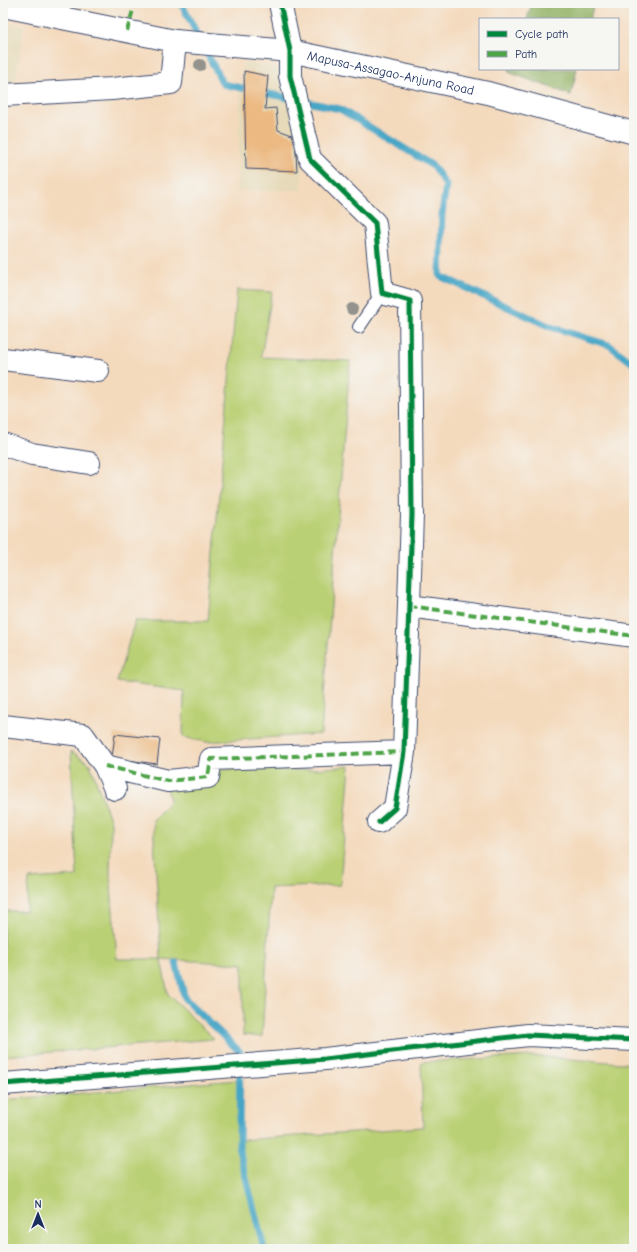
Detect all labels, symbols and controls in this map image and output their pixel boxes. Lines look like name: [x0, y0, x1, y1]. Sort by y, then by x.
legend: [479, 18, 619, 70]
text: Cycle path: [515, 27, 568, 41]
text: Path: [515, 47, 537, 61]
street label: Mapusa-Assagao-Anjuna Road: [306, 48, 476, 98]
north arrow: [18, 1194, 58, 1234]
text: N: [34, 1198, 42, 1211]

